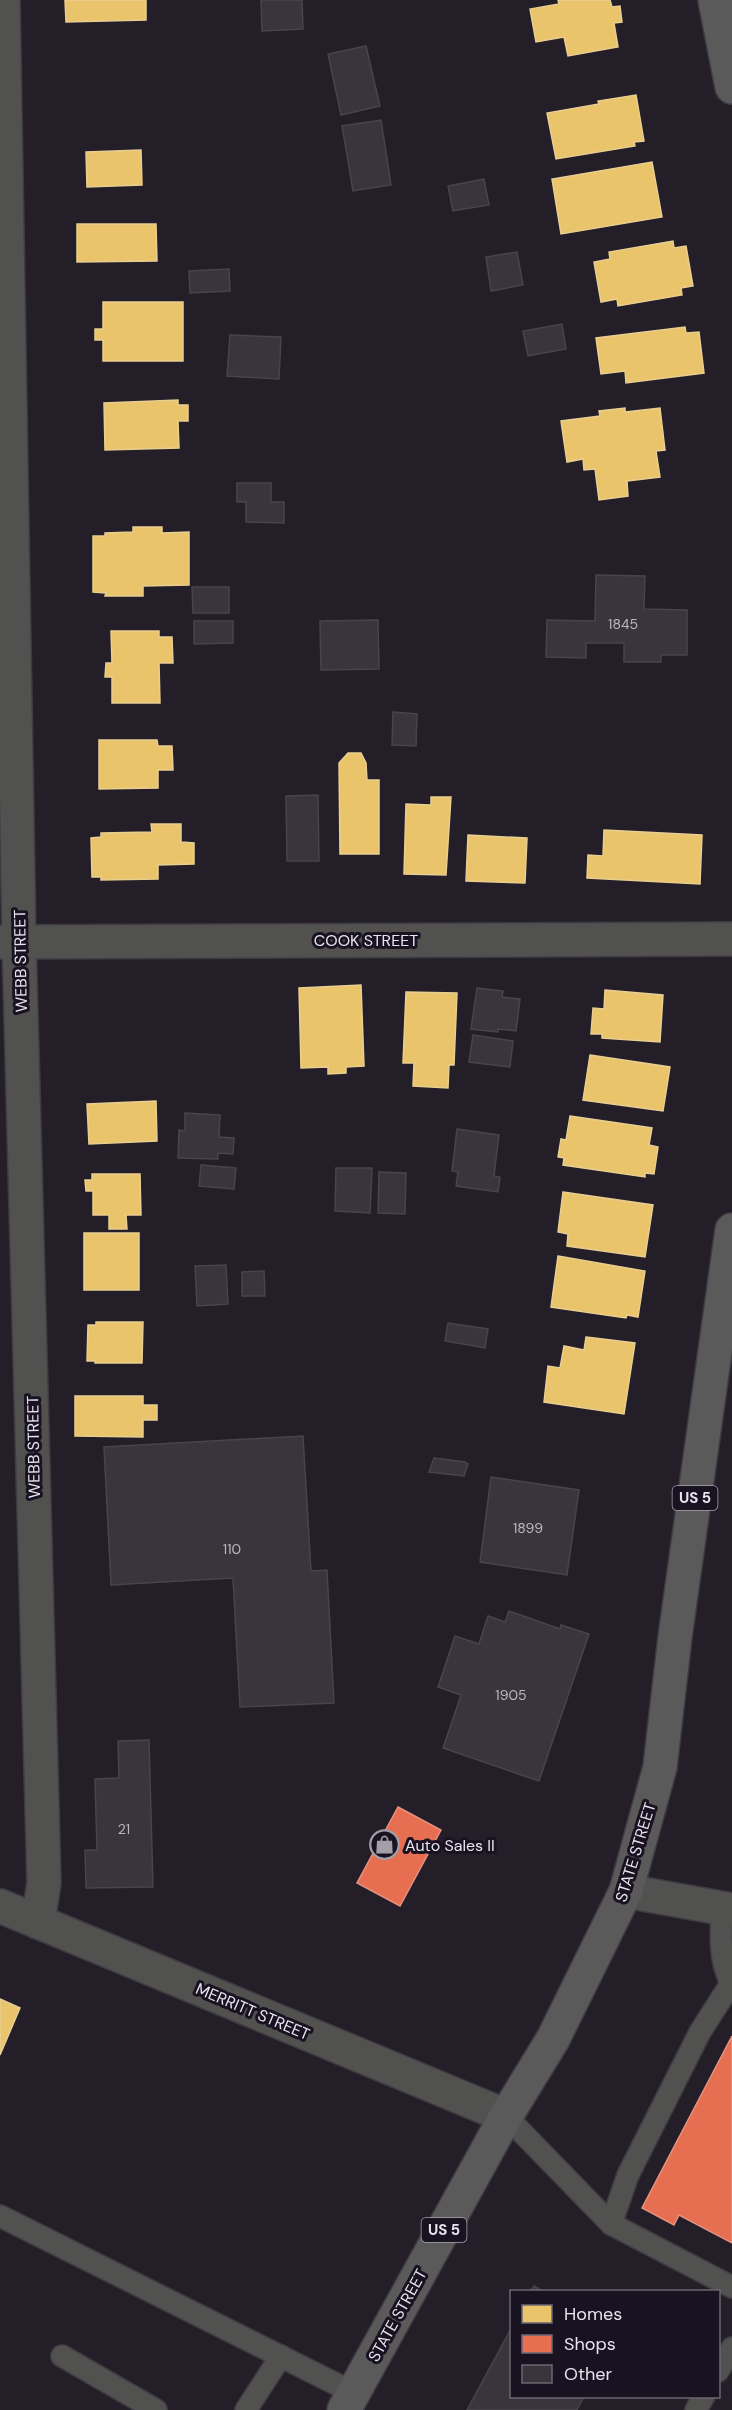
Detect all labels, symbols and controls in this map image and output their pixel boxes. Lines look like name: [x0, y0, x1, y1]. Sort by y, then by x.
house number: 1845: [608, 615, 638, 633]
street label: WEBB STREET: [9, 909, 32, 1012]
street label: COOK STREET: [314, 930, 418, 951]
street label: WEBB STREET: [22, 1395, 45, 1498]
road number: US 5: [672, 1486, 718, 1510]
house number: 1899: [513, 1519, 543, 1537]
house number: 110: [223, 1540, 241, 1558]
house number: 1905: [495, 1686, 527, 1704]
street label: STATE STREET: [610, 1800, 661, 1904]
house number: 21: [118, 1820, 130, 1838]
shop icon: Auto Sales II: [368, 1829, 400, 1861]
place label: Auto Sales II: [405, 1835, 495, 1856]
street label: MERRITT STREET: [193, 1978, 313, 2045]
road number: US 5: [422, 2218, 466, 2242]
street label: STATE STREET: [363, 2265, 432, 2365]
legend: [510, 2290, 720, 2398]
text: Homes: [564, 2302, 622, 2326]
text: Shops: [564, 2332, 616, 2356]
text: Other: [564, 2362, 613, 2386]

